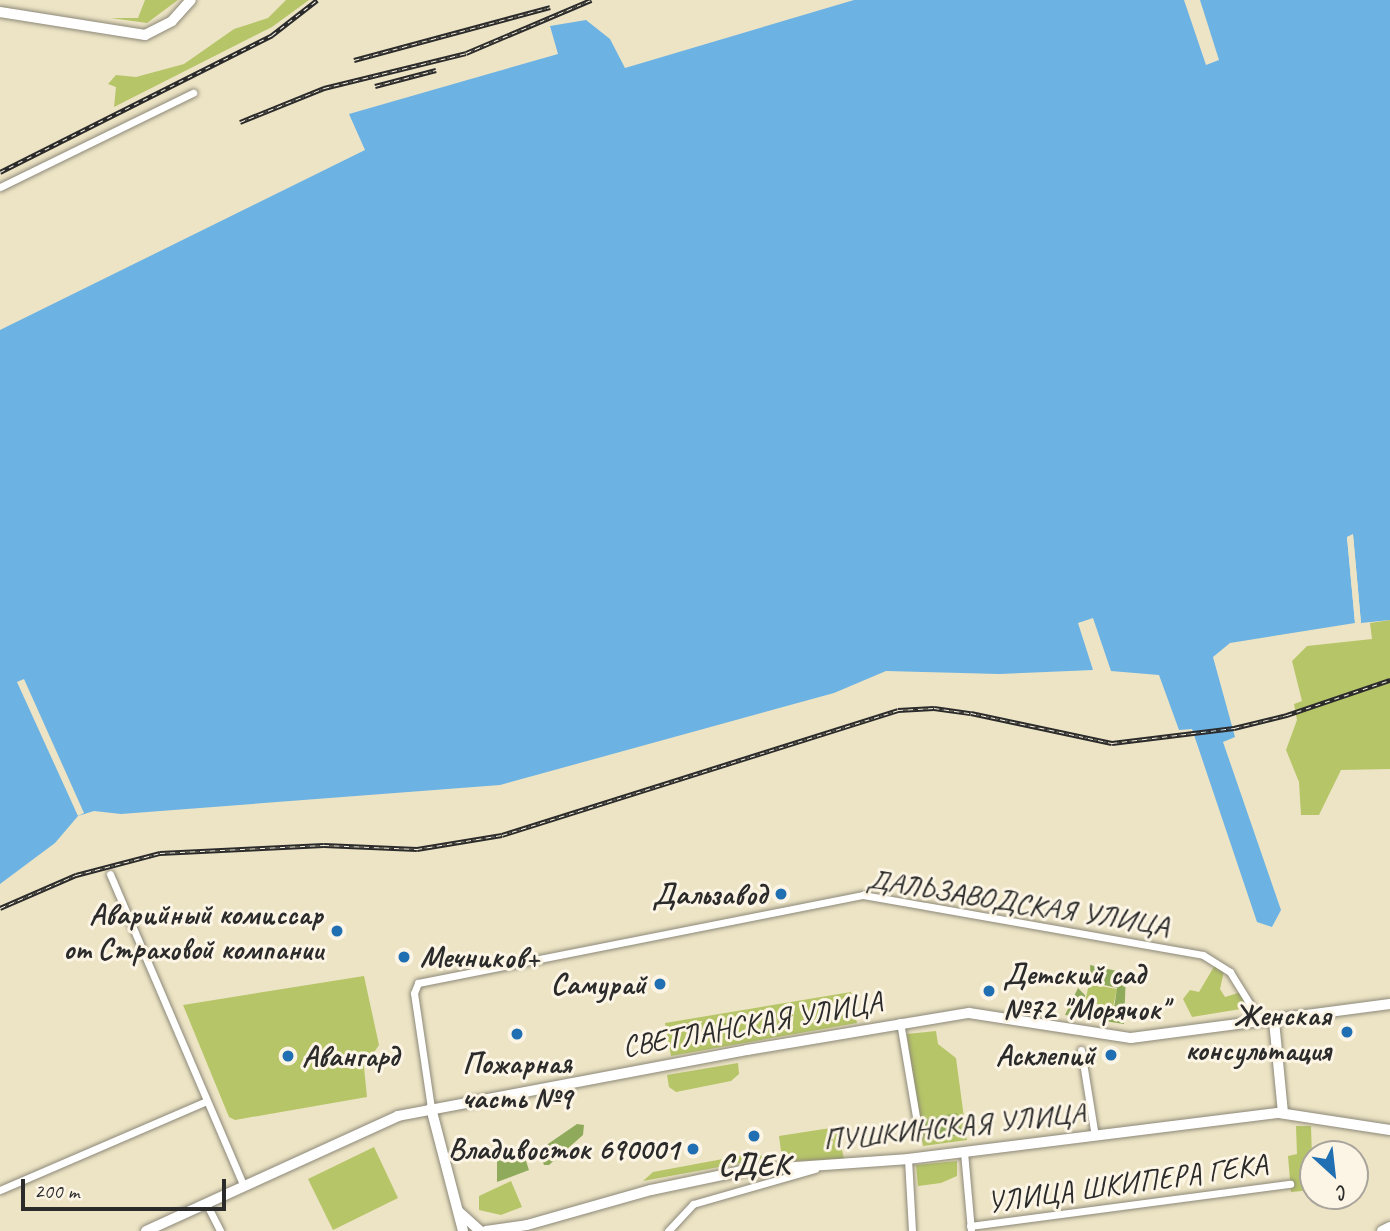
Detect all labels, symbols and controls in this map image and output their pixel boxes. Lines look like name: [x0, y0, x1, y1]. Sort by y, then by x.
street label: ДАЛЬЗАВОДСКАЯ УЛИЦА: [865, 860, 1171, 944]
place label: Дальзавод: [652, 876, 767, 912]
marker: Дальзавод: [773, 886, 789, 902]
place label: Аварийный комиссар от Страховой компании: [63, 896, 323, 967]
marker: Аварийный комиссар от Страховой компании: [329, 923, 345, 939]
place label: Мечников+: [420, 939, 539, 975]
marker: Мечников+: [394, 947, 414, 967]
place label: Детский сад №72 "Морячок": [1003, 956, 1168, 1026]
place label: Самурай: [551, 966, 646, 1002]
marker: Самурай: [652, 976, 668, 992]
street label: СВЕТЛАНСКАЯ УЛИЦА: [619, 983, 885, 1065]
marker: Детский сад №72 "Морячок": [981, 983, 997, 999]
place label: Женская консультация: [1185, 997, 1331, 1068]
marker: Женская консультация: [1337, 1022, 1357, 1042]
marker: Пожарная часть №9: [509, 1026, 525, 1042]
place label: Асклепий: [996, 1037, 1095, 1073]
place label: Авангард: [302, 1038, 399, 1074]
place label: Пожарная часть №9: [462, 1045, 572, 1116]
marker: Асклепий: [1101, 1045, 1121, 1065]
marker: Авангард: [280, 1048, 296, 1064]
street label: ПУШКИНСКАЯ УЛИЦА: [822, 1094, 1086, 1158]
marker: СДЕК: [746, 1128, 762, 1144]
place label: Владивосток 690001: [448, 1131, 679, 1167]
north arrow: [1299, 1140, 1369, 1210]
marker: Владивосток 690001: [685, 1141, 701, 1157]
street label: УЛИЦА ШКИПЕРА ГЕКА: [985, 1146, 1269, 1220]
place label: СДЕК: [718, 1147, 790, 1183]
scale bar: [24, 1164, 229, 1208]
text: 200 m: [34, 1178, 79, 1204]
text: С: [1333, 1179, 1352, 1205]

